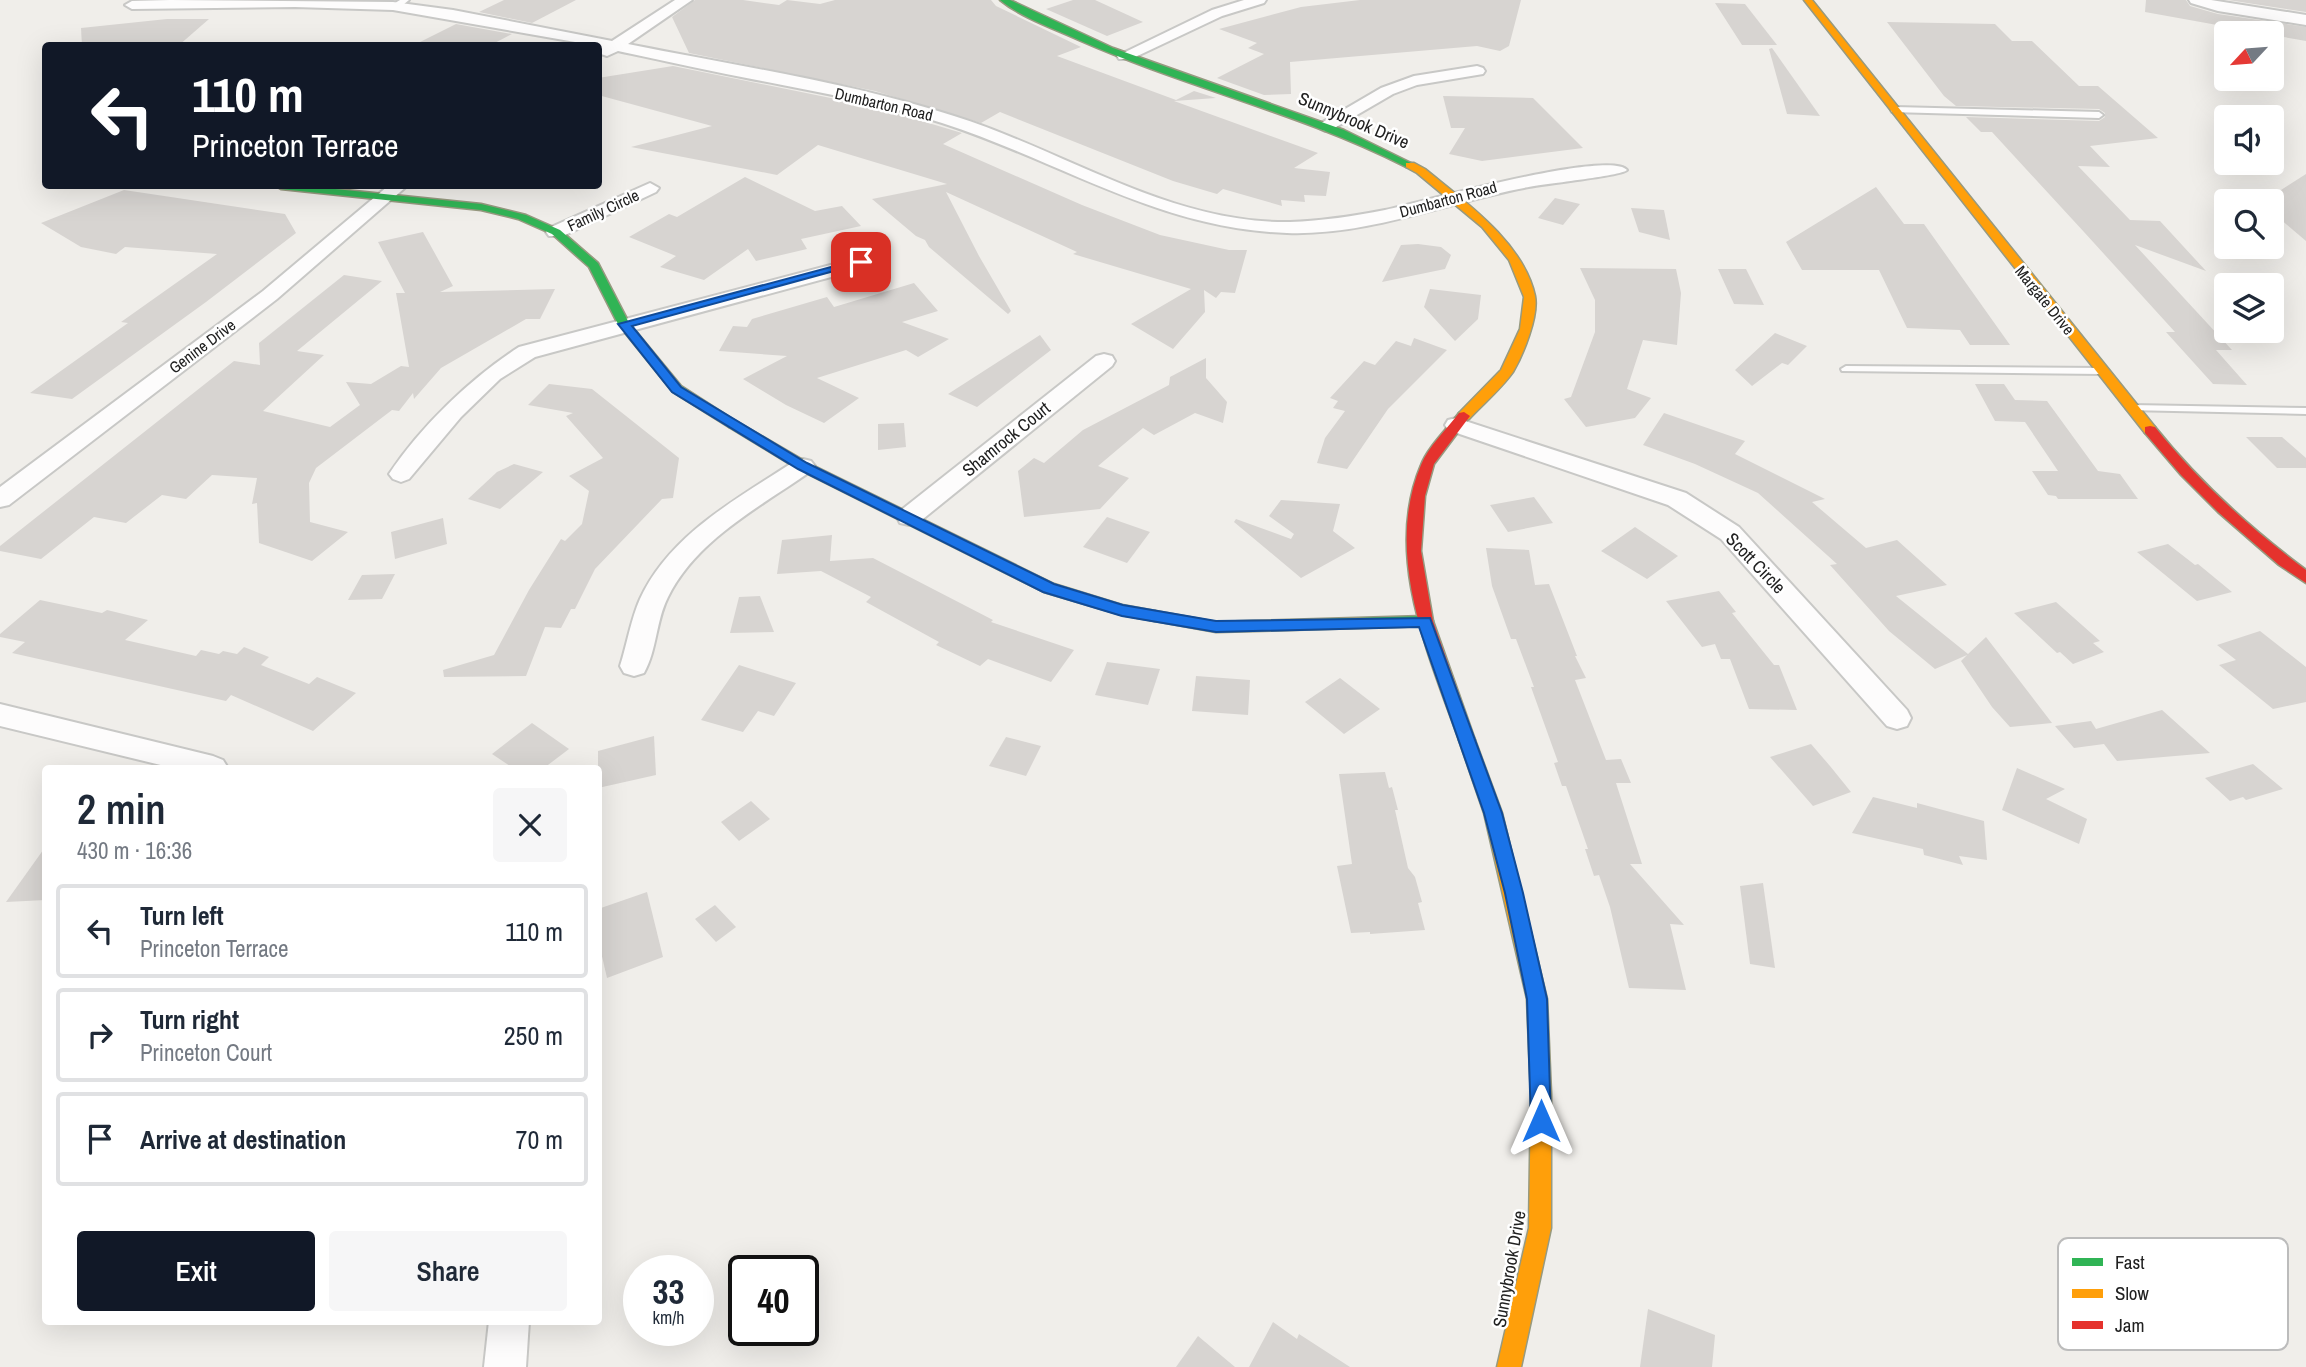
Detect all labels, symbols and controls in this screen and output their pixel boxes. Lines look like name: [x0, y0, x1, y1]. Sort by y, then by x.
north arrow: [2214, 21, 2284, 91]
map controls: [2214, 21, 2284, 343]
text: 110 m: [192, 61, 304, 127]
icon: left: [77, 70, 168, 161]
street label: Dumbarton Road: [833, 82, 935, 126]
street label: Sunnybrook Drive: [1295, 85, 1413, 155]
button: sound: [2214, 105, 2284, 175]
text: Princeton Terrace: [192, 124, 399, 167]
street label: Dumbarton Road: [1397, 175, 1499, 223]
street label: Family Circle: [564, 184, 642, 236]
button: search: [2214, 189, 2284, 259]
pin: [831, 232, 891, 292]
icon: arrive: [842, 243, 880, 281]
street label: Margate Drive: [2010, 261, 2080, 339]
button: layers: [2214, 273, 2284, 343]
street label: Genine Drive: [164, 314, 240, 378]
street label: Shamrock Court: [957, 396, 1055, 482]
street label: Scott Circle: [1721, 527, 1791, 599]
text: 2 min: [77, 781, 166, 837]
button: close: [493, 788, 567, 862]
text: 430 m · 16:36: [77, 835, 192, 866]
text: Turn left: [140, 898, 224, 933]
icon: left: [81, 912, 119, 950]
text: 110 m: [505, 914, 563, 949]
text: Princeton Terrace: [140, 933, 289, 964]
text: Turn right: [140, 1002, 239, 1037]
icon: right: [81, 1016, 119, 1054]
text: 250 m: [504, 1018, 563, 1053]
text: Princeton Court: [140, 1037, 272, 1068]
position arrow: [1504, 1084, 1578, 1158]
icon: arrive: [81, 1120, 119, 1158]
text: Arrive at destination: [140, 1122, 346, 1157]
text: 70 m: [516, 1122, 563, 1157]
street label: Sunnybrook Drive: [1486, 1209, 1532, 1329]
button: Exit: [77, 1231, 315, 1311]
button: Share: [329, 1231, 567, 1311]
legend: [2058, 1238, 2288, 1350]
text: Fast: [2115, 1249, 2145, 1275]
speed limit sign: 40: [728, 1255, 819, 1346]
text: 33: [653, 1268, 684, 1315]
text: Slow: [2115, 1280, 2150, 1306]
text: km/h: [653, 1305, 685, 1330]
text: Jam: [2115, 1312, 2144, 1338]

